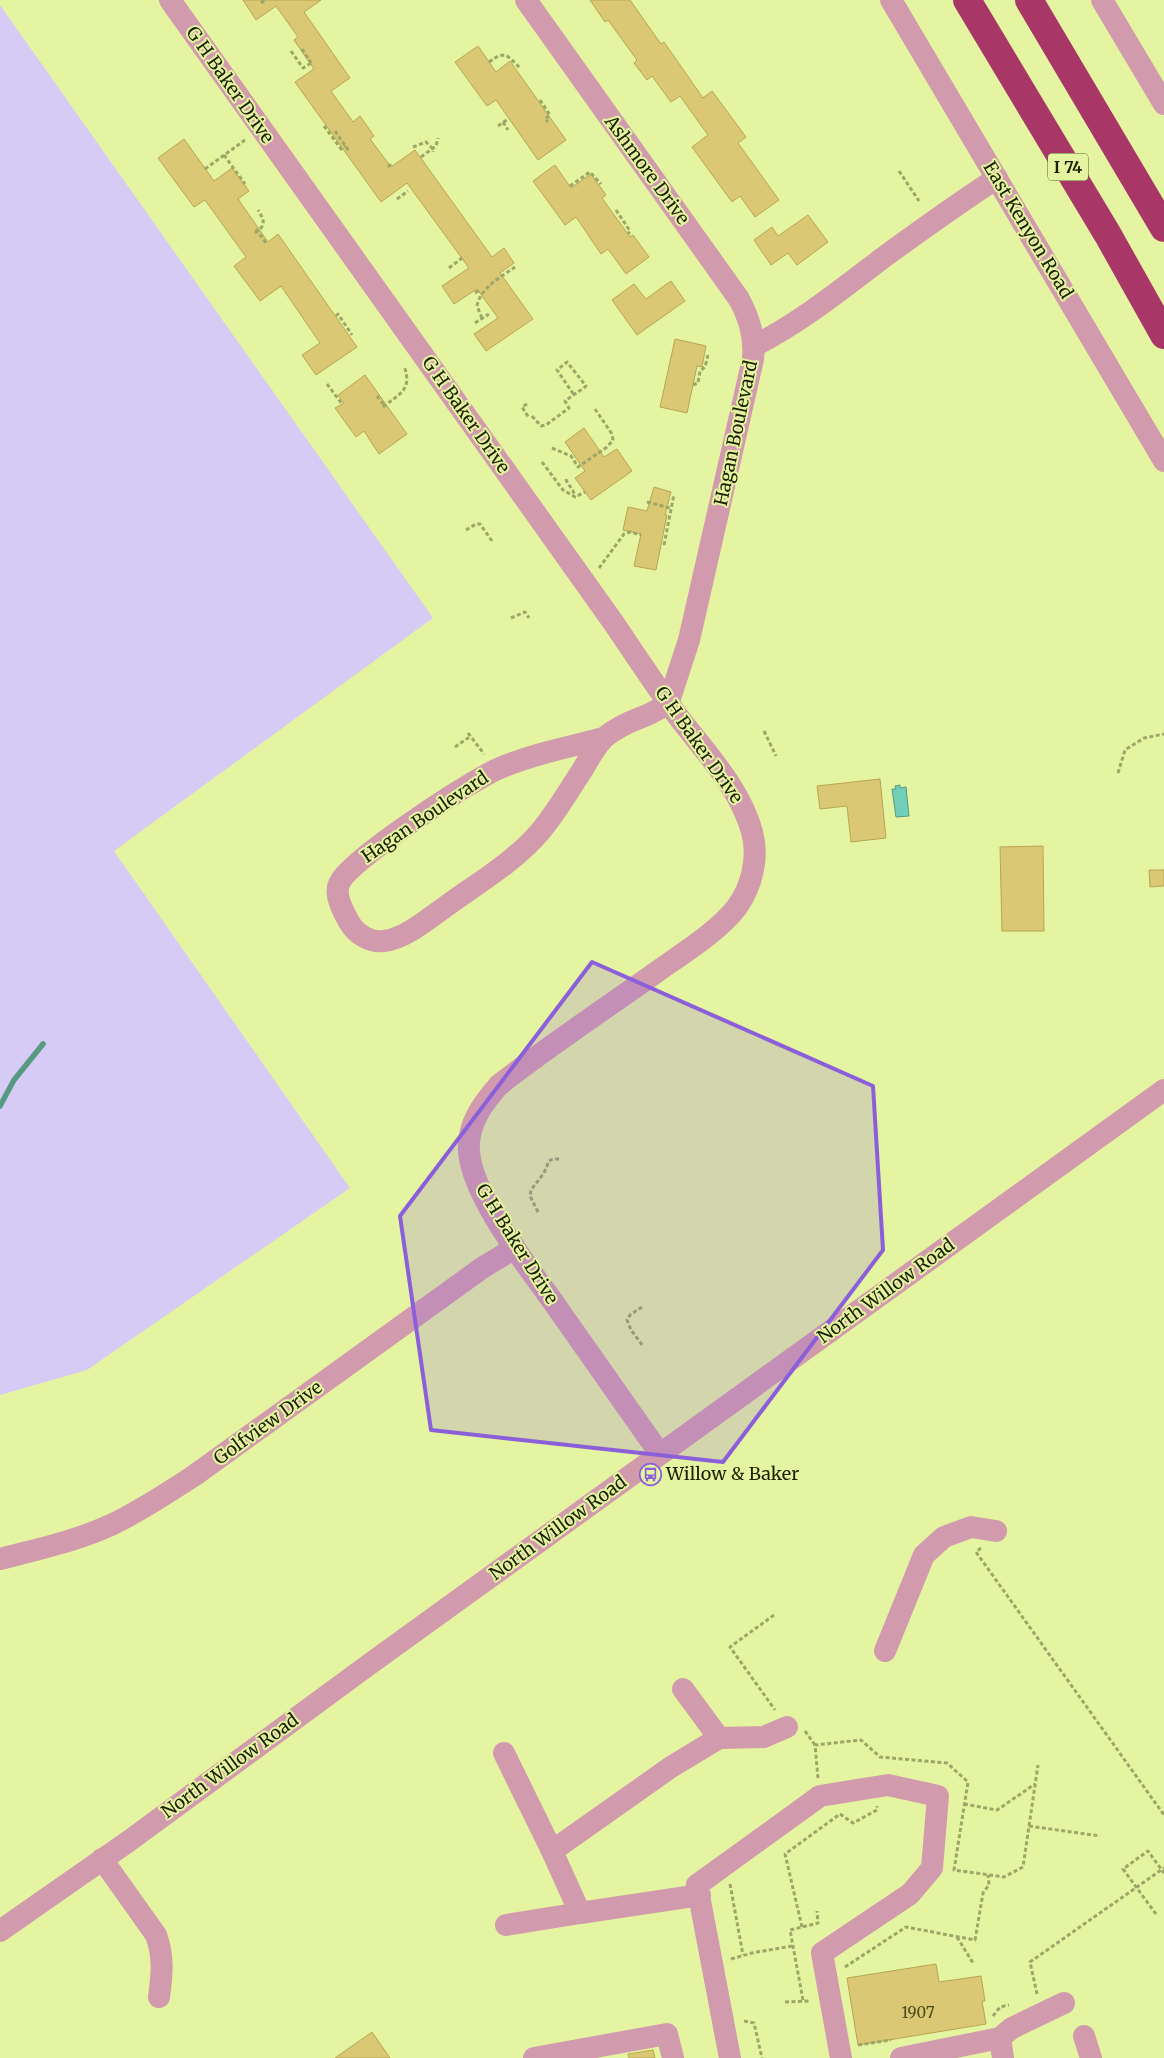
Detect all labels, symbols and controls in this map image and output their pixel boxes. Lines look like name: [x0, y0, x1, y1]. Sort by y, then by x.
street label: G H Baker Drive: [182, 22, 279, 148]
street label: Ashmore Drive: [599, 110, 695, 229]
road number: I 74: [1048, 154, 1088, 180]
street label: East Kenyon Road: [978, 157, 1079, 303]
street label: G H Baker Drive: [418, 352, 515, 478]
street label: Hagan Boulevard: [709, 358, 762, 508]
street label: G H Baker Drive: [651, 682, 748, 808]
street label: Hagan Boulevard: [357, 766, 493, 868]
street label: G H Baker Drive: [471, 1179, 564, 1308]
street label: North Willow Road: [813, 1233, 959, 1348]
street label: Golfview Drive: [209, 1376, 326, 1470]
bus stop icon: Willow & Baker: [638, 1462, 662, 1486]
place label: Willow & Baker: [665, 1462, 799, 1485]
street label: North Willow Road: [485, 1470, 631, 1585]
street label: North Willow Road: [157, 1708, 303, 1823]
house number: 1907: [901, 2003, 935, 2022]

